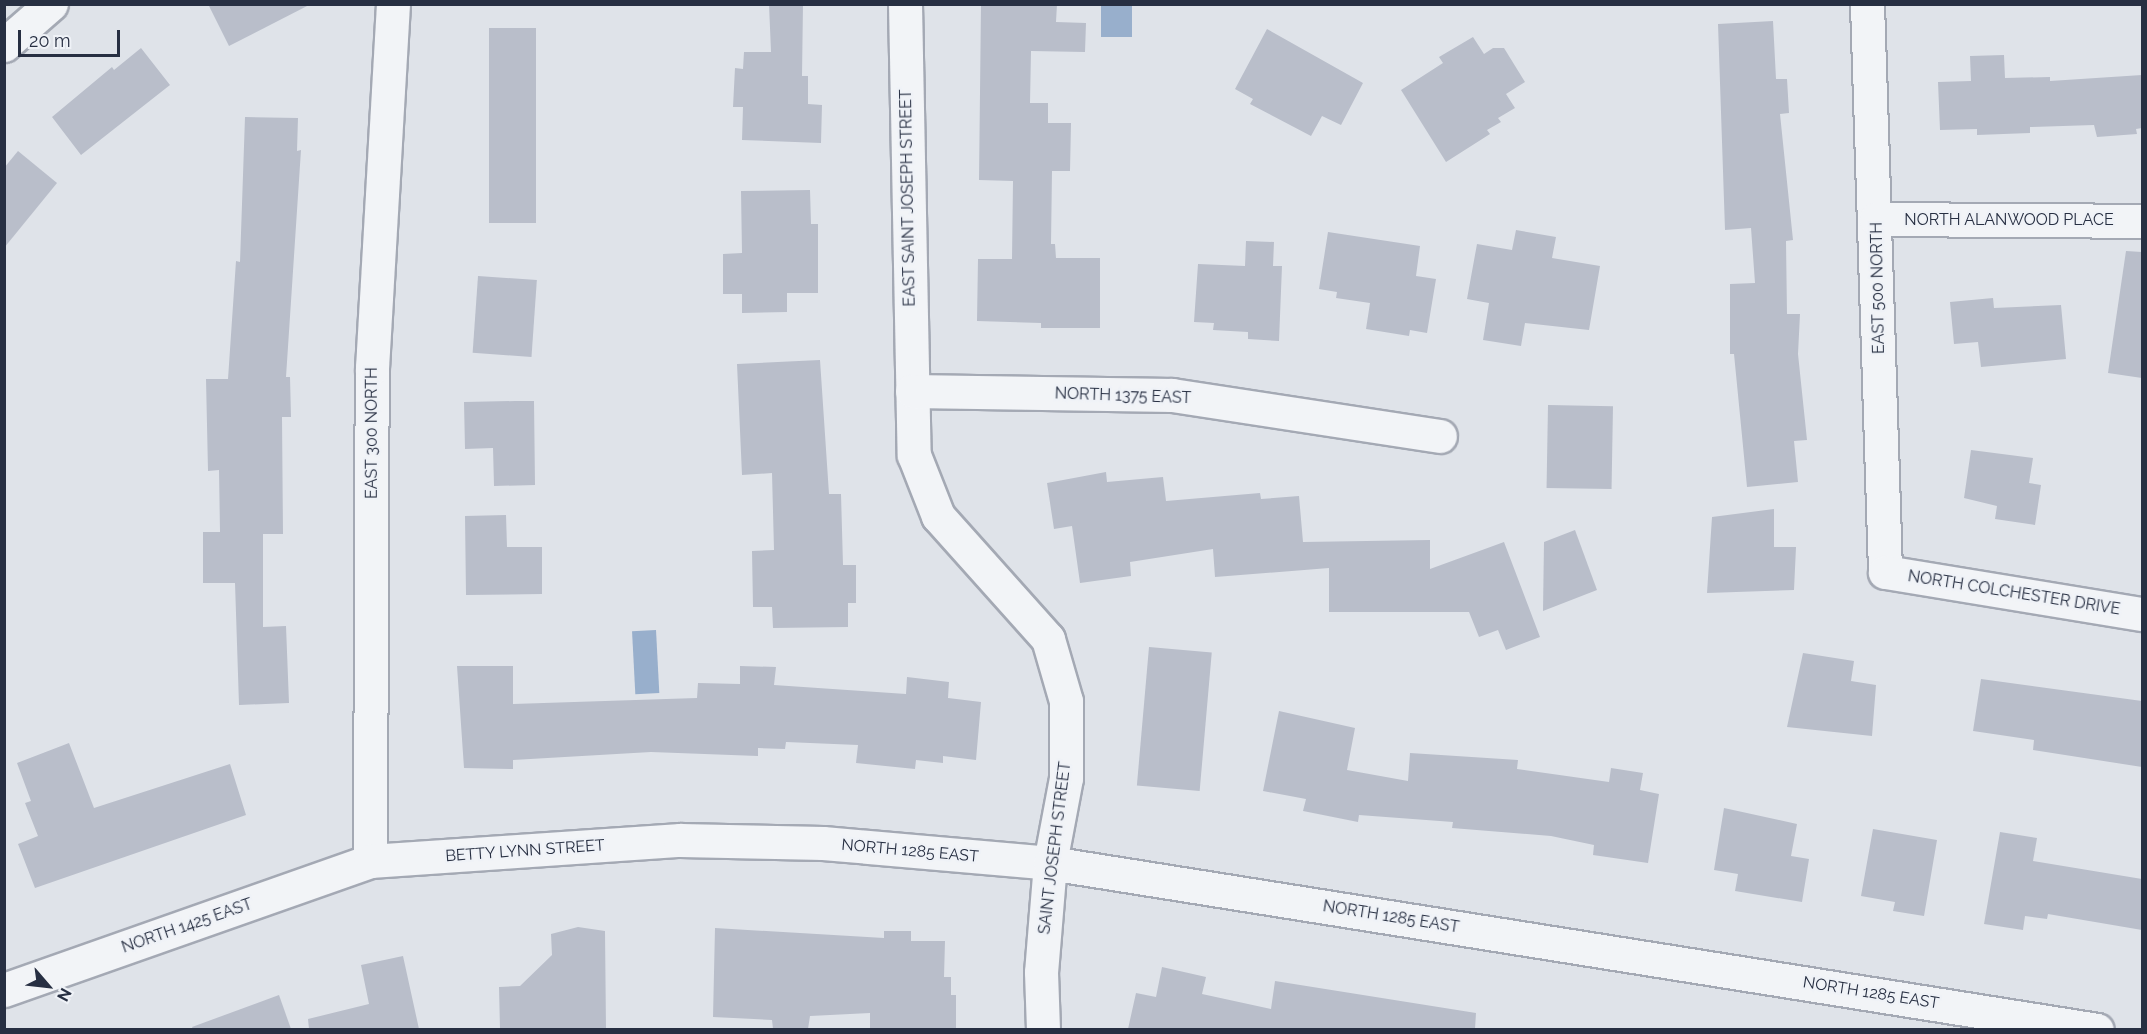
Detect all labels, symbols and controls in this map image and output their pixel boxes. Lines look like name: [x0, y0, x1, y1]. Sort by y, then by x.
scale bar: [21, 18, 123, 56]
text: 20 m: [29, 30, 71, 51]
street label: EAST SAINT JOSEPH STREET: [896, 89, 920, 307]
street label: NORTH ALANWOOD PLACE: [1904, 210, 2114, 230]
street label: EAST 500 NORTH: [1867, 222, 1889, 354]
street label: EAST 300 NORTH: [362, 367, 382, 499]
street label: NORTH 1375 EAST: [1054, 384, 1192, 408]
street label: NORTH COLCHESTER DRIVE: [1906, 567, 2122, 619]
street label: SAINT JOSEPH STREET: [1035, 760, 1075, 936]
street label: NORTH 1285 EAST: [841, 835, 979, 867]
street label: BETTY LYNN STREET: [444, 836, 606, 866]
street label: NORTH 1425 EAST: [119, 895, 255, 957]
street label: NORTH 1285 EAST: [1322, 897, 1460, 937]
north arrow: [18, 956, 78, 1016]
street label: NORTH 1285 EAST: [1802, 973, 1940, 1013]
text: N: [53, 985, 76, 1005]

